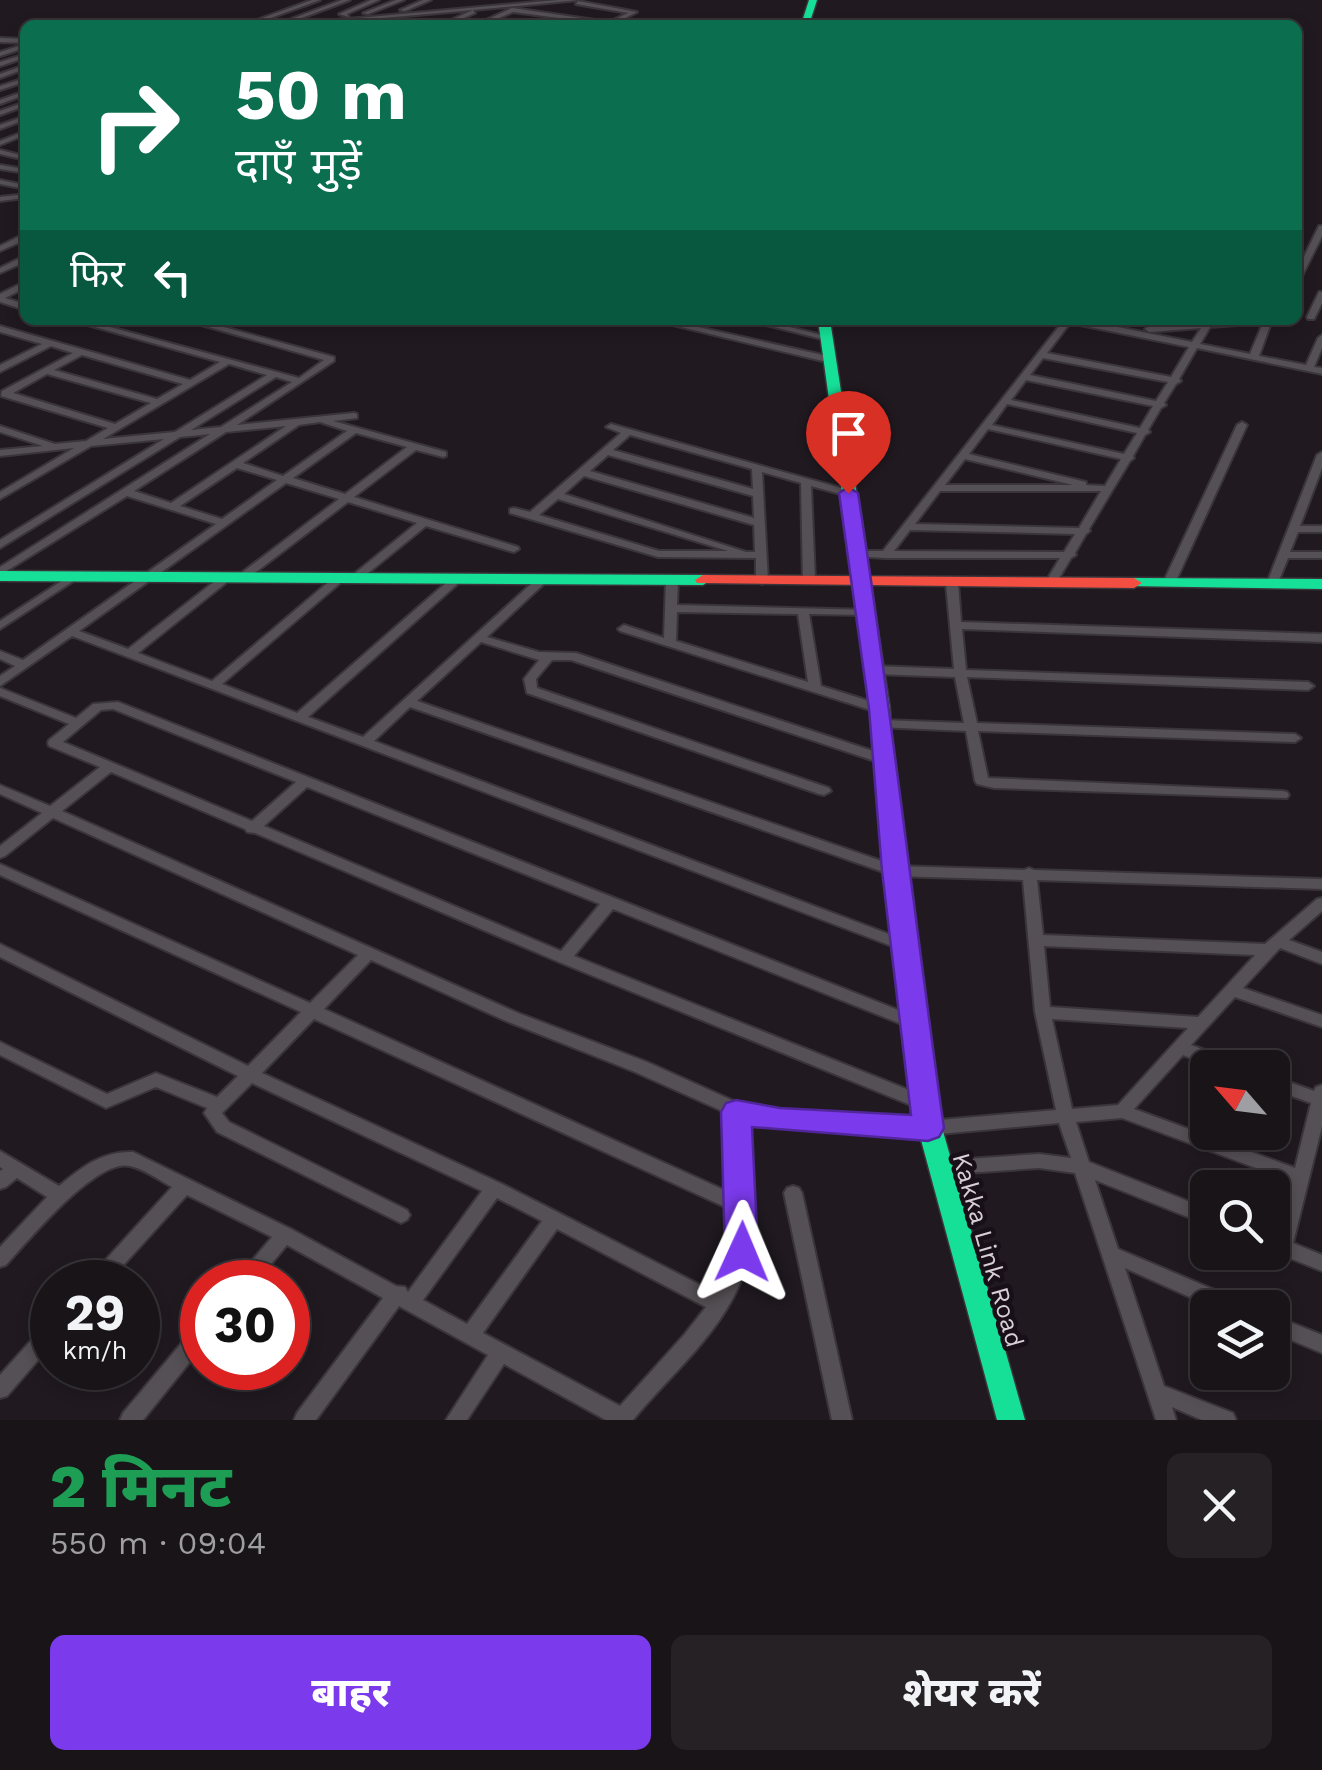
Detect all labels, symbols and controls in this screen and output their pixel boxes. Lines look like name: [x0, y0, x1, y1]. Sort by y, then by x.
text: 50 m: [235, 54, 407, 136]
icon: right: [70, 60, 200, 190]
text: दाएँ मुड़ें: [235, 138, 362, 191]
icon: left: [145, 250, 200, 305]
text: फिर: [70, 252, 125, 296]
pin: [806, 391, 891, 494]
icon: arrive: [821, 406, 876, 461]
north arrow: [1190, 1050, 1290, 1150]
map controls: [1190, 1050, 1290, 1390]
street label: Kakka Link Road: [946, 1150, 1030, 1350]
button: search: [1190, 1170, 1290, 1270]
position arrow: [690, 1200, 794, 1304]
speed limit sign: 30: [180, 1260, 310, 1390]
text: 29: [65, 1283, 125, 1342]
button: layers: [1190, 1290, 1290, 1390]
text: km/h: [63, 1336, 127, 1365]
text: 2 मिनट: [50, 1451, 231, 1522]
button: close: [1167, 1453, 1272, 1558]
text: 550 m · 09:04: [50, 1524, 266, 1562]
button: बाहर: [50, 1635, 651, 1750]
button: शेयर करें: [671, 1635, 1272, 1750]

